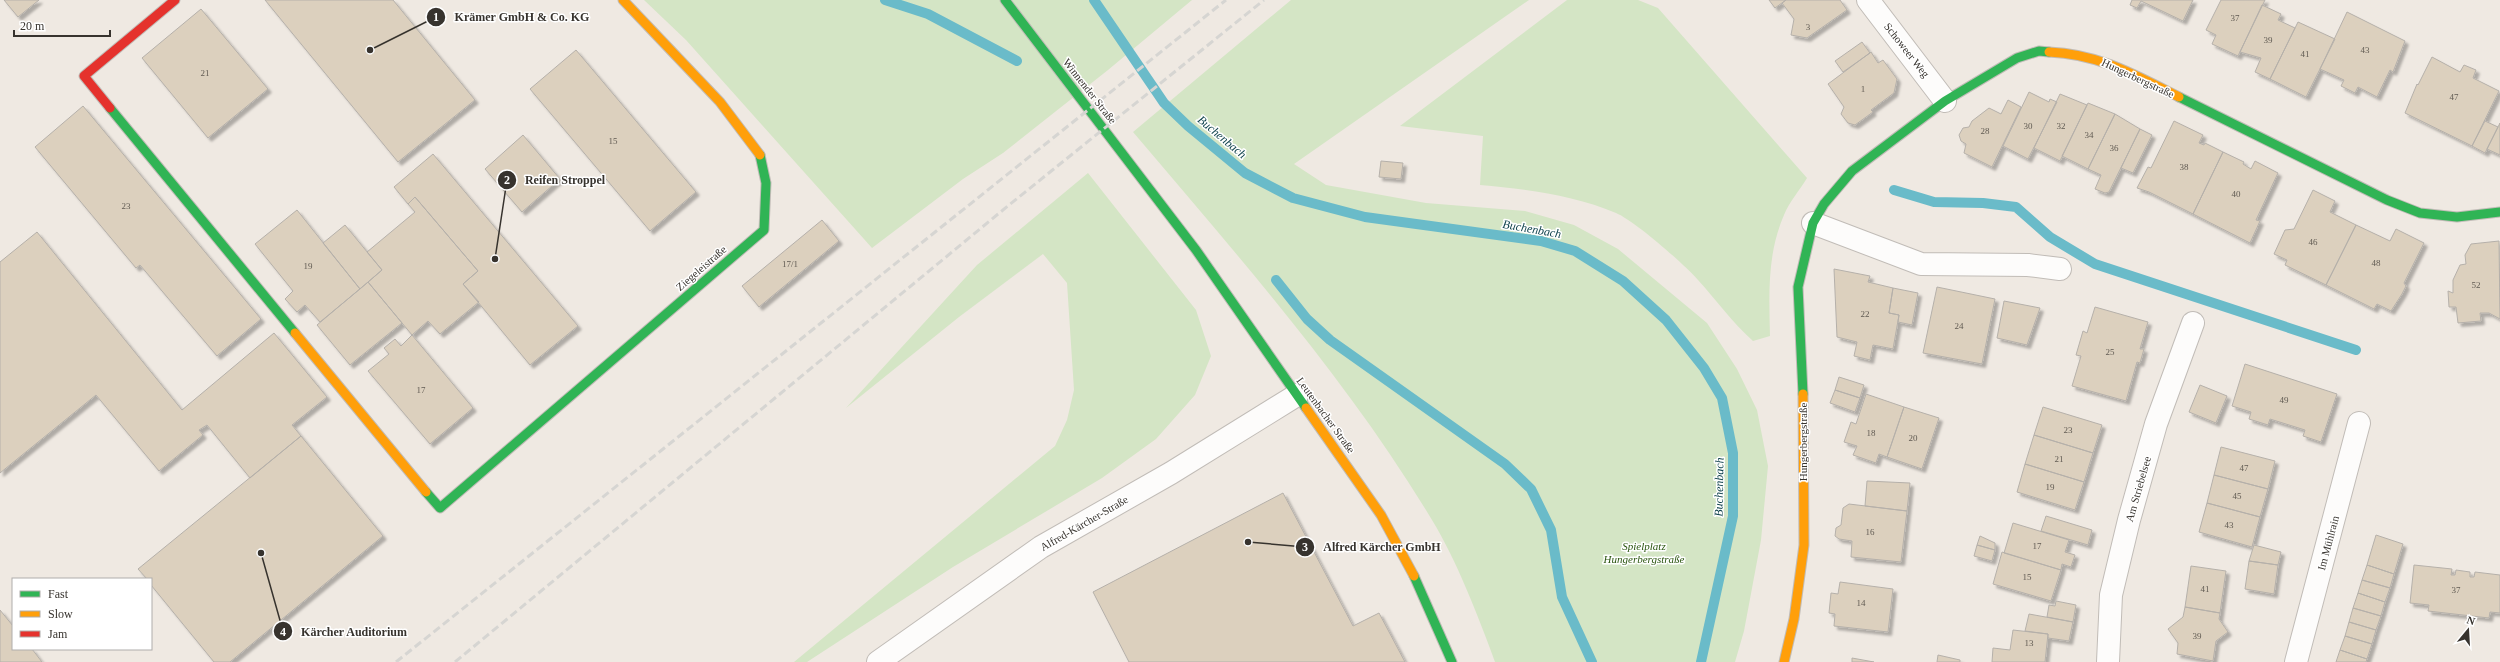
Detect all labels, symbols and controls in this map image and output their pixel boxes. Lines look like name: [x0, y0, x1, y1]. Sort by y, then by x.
callout: Krämer GmbH & Co. KG: [426, 5, 597, 29]
text: 1: [433, 10, 439, 24]
text: Krämer GmbH & Co. KG: [455, 10, 589, 24]
scale bar: [14, 12, 110, 38]
house number: 37: [2231, 13, 2240, 23]
text: 20 m: [20, 19, 45, 33]
street label: Schoweer Weg: [1882, 20, 1932, 80]
house number: 3: [1806, 22, 1811, 32]
house number: 39: [2264, 35, 2273, 45]
house number: 43: [2361, 45, 2370, 55]
house number: 41: [2301, 49, 2310, 59]
street label: Winnender Straße: [1061, 56, 1119, 126]
street label: Hungerbergstraße: [2100, 56, 2176, 100]
house number: 21: [201, 68, 210, 78]
house number: 1: [1861, 84, 1865, 94]
house number: 47: [2450, 92, 2459, 102]
water label: Buchenbach: [1195, 113, 1249, 161]
house number: 30: [2024, 121, 2033, 131]
house number: 32: [2057, 121, 2066, 131]
house number: 28: [1981, 126, 1990, 136]
house number: 34: [2085, 130, 2094, 140]
house number: 15: [609, 136, 618, 146]
house number: 36: [2110, 143, 2119, 153]
house number: 38: [2180, 162, 2189, 172]
callout: Reifen Stroppel: [497, 168, 613, 192]
text: 2: [504, 173, 510, 187]
text: Reifen Stroppel: [525, 173, 606, 187]
house number: 40: [2232, 189, 2241, 199]
house number: 23: [122, 201, 131, 211]
water label: Buchenbach: [1502, 217, 1562, 241]
house number: 46: [2309, 237, 2318, 247]
street label: Ziegeleistraße: [674, 243, 729, 293]
house number: 48: [2372, 258, 2381, 268]
house number: 17/1: [782, 259, 798, 269]
house number: 19: [304, 261, 313, 271]
house number: 52: [2472, 280, 2481, 290]
house number: 22: [1861, 309, 1870, 319]
house number: 24: [1955, 321, 1964, 331]
house number: 25: [2106, 347, 2115, 357]
street label: Leutenbacher Straße: [1294, 375, 1358, 455]
house number: 17: [417, 385, 426, 395]
house number: 49: [2280, 395, 2289, 405]
street label: Hungerbergstraße: [1797, 403, 1809, 481]
house number: 23: [2064, 425, 2073, 435]
house number: 18: [1867, 428, 1876, 438]
house number: 20: [1909, 433, 1918, 443]
house number: 21: [2055, 454, 2064, 464]
street label: Am Striebelsee: [2123, 455, 2153, 523]
water label: Buchenbach: [1711, 457, 1727, 517]
house number: 47: [2240, 463, 2249, 473]
house number: 19: [2046, 482, 2055, 492]
house number: 45: [2233, 491, 2242, 501]
street label: Alfred-Kärcher-Straße: [1038, 493, 1130, 553]
street label: Im Mühlrain: [2315, 514, 2341, 572]
house number: 43: [2225, 520, 2234, 530]
house number: 16: [1866, 527, 1875, 537]
callout: Alfred Kärcher GmbH: [1295, 535, 1448, 559]
text: 3: [1302, 540, 1308, 554]
text: Alfred Kärcher GmbH: [1323, 540, 1441, 554]
park label: Spielplatz Hungerbergstraße: [1603, 540, 1685, 565]
house number: 17: [2033, 541, 2042, 551]
house number: 15: [2023, 572, 2032, 582]
legend: [12, 578, 152, 650]
house number: 41: [2201, 584, 2210, 594]
house number: 37: [2452, 585, 2461, 595]
text: Fast: [48, 587, 69, 601]
house number: 14: [1857, 598, 1866, 608]
text: Slow: [48, 607, 73, 621]
north arrow: [2448, 610, 2488, 650]
text: N: [2465, 614, 2477, 627]
callout: Kärcher Auditorium: [273, 619, 416, 643]
text: 4: [280, 625, 286, 639]
text: Kärcher Auditorium: [301, 625, 407, 639]
text: Jam: [48, 627, 68, 641]
house number: 39: [2193, 631, 2202, 641]
house number: 13: [2025, 638, 2034, 648]

